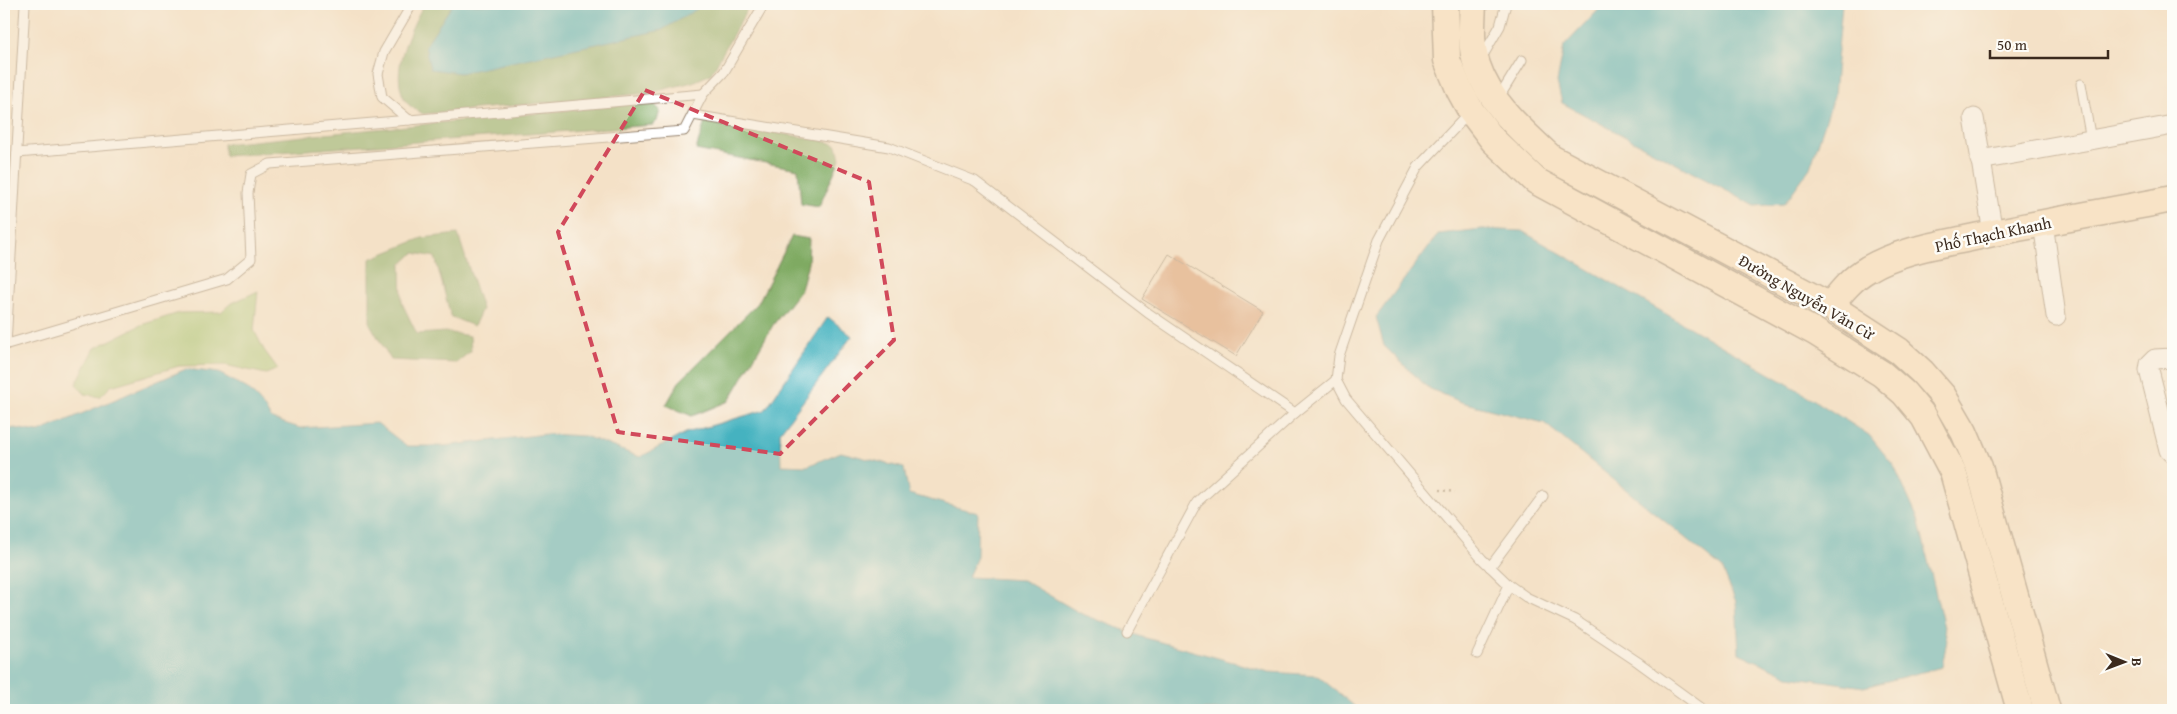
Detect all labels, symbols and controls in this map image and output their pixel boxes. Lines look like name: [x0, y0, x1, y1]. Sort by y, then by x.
scale bar: [1990, 28, 2107, 60]
text: 50 m: [1997, 34, 2028, 55]
street label: Phố Thạch Khanh: [1933, 210, 2053, 258]
street label: Đường Nguyễn Văn Cừ: [1734, 248, 1880, 346]
north arrow: [2100, 636, 2150, 686]
text: B: [2127, 658, 2147, 667]

